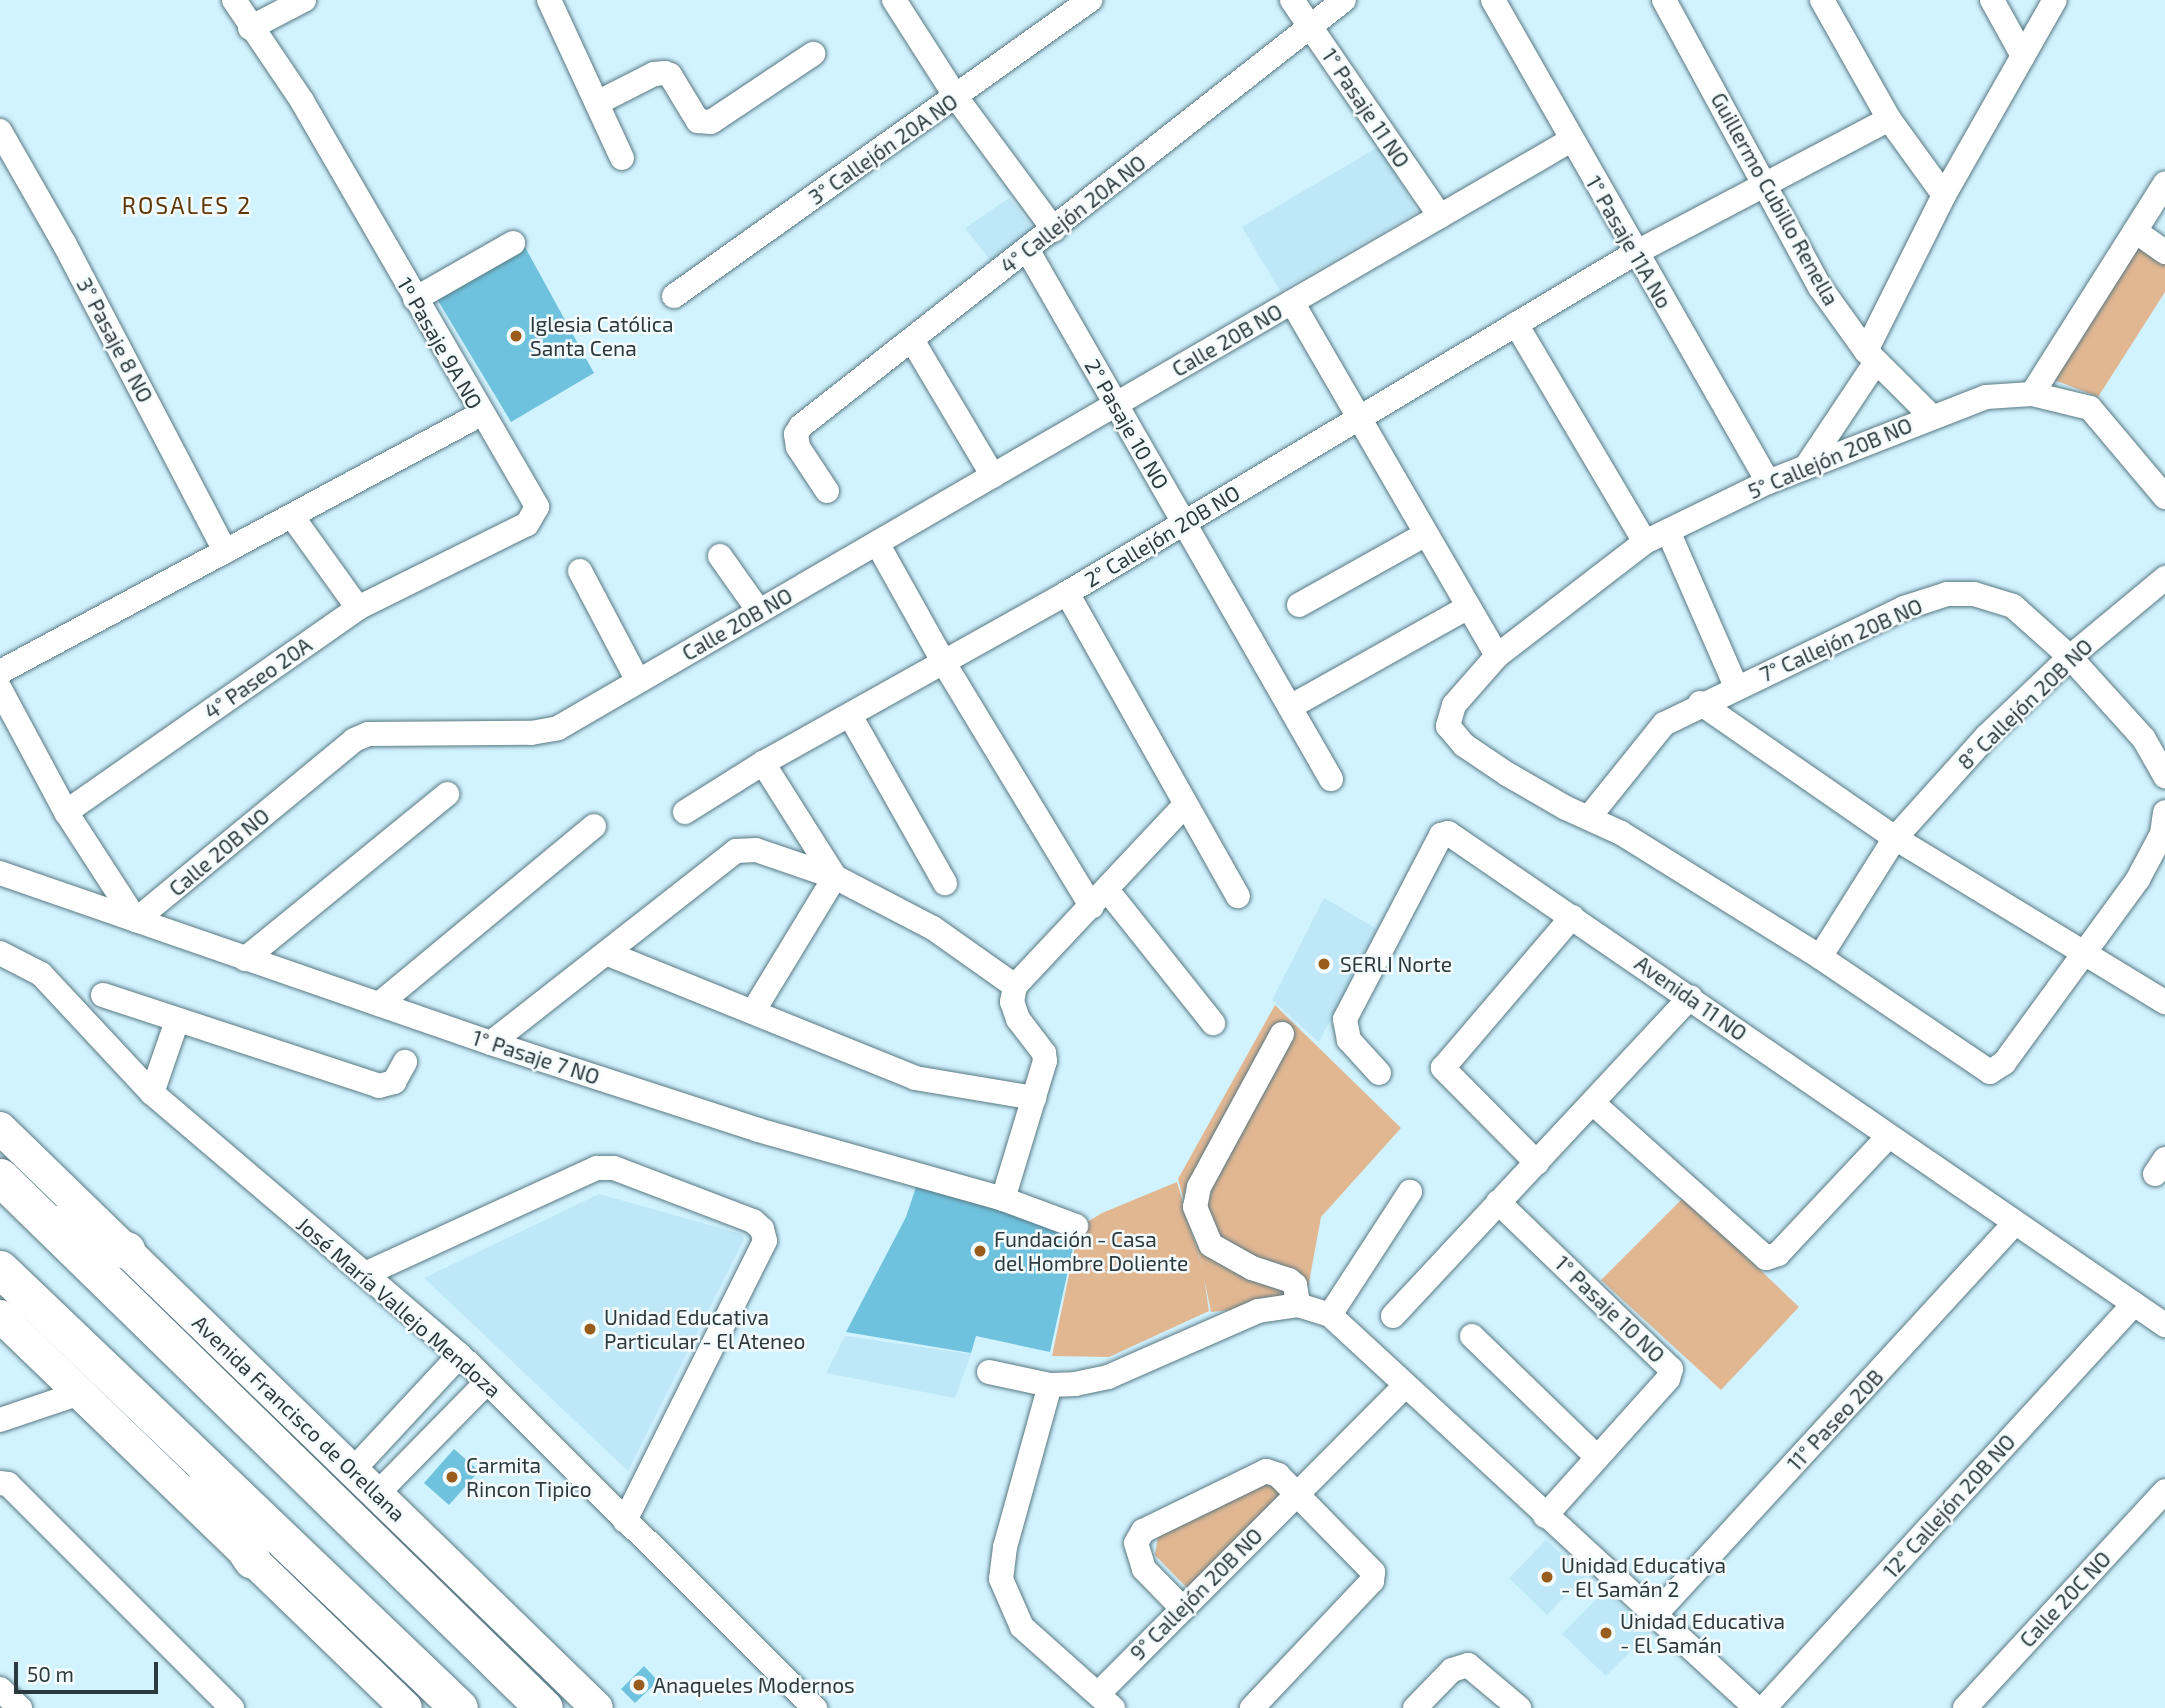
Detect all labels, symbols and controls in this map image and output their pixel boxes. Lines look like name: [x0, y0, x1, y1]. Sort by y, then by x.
street label: 1° Pasaje 11 NO: [1317, 44, 1415, 172]
street label: 3° Callejón 20A NO: [804, 88, 962, 210]
street label: Guillermo Cubillo Renella: [1706, 88, 1844, 310]
street label: 4° Callejón 20A NO: [995, 149, 1151, 279]
street label: 1° Pasaje 11A No: [1581, 171, 1677, 313]
district label: ROSALES 2: [123, 191, 251, 219]
street label: 3° Pasaje 8 NO: [72, 273, 158, 407]
street label: 1º Pasaje 9A NO: [392, 273, 488, 413]
street label: Calle 20B NO: [1167, 298, 1287, 382]
place label: Iglesia Católica Santa Cena: [530, 311, 673, 361]
marker: Iglesia Católica Santa Cena: [508, 328, 524, 344]
street label: 2° Pasaje 10 NO: [1080, 355, 1174, 493]
street label: 5° Callejón 20B NO: [1744, 412, 1916, 504]
street label: 2° Callejón 20B NO: [1080, 480, 1244, 592]
street label: Calle 20B NO: [677, 582, 797, 666]
street label: 7° Callejón 20B NO: [1756, 593, 1926, 687]
street label: 4° Paseo 20A: [200, 632, 316, 724]
street label: 8° Callejón 20B NO: [1952, 633, 2098, 775]
street label: Calle 20B NO: [164, 803, 274, 901]
street label: Avenida 11 NO: [1630, 950, 1752, 1046]
place label: SERLI Norte: [1340, 951, 1452, 977]
marker: SERLI Norte: [1314, 954, 1334, 974]
street label: 1° Pasaje 7 NO: [469, 1025, 603, 1089]
street label: José María Vallejo Mendoza: [292, 1211, 506, 1403]
place label: Fundación - Casa del Hombre Doliente: [994, 1226, 1189, 1276]
marker: Fundación - Casa del Hombre Doliente: [972, 1243, 988, 1259]
street label: 1° Pasaje 10 NO: [1550, 1250, 1670, 1368]
place label: Unidad Educativa Particular - El Ateneo: [604, 1304, 807, 1354]
street label: Avenida Francisco de Orellana: [187, 1310, 411, 1526]
marker: Unidad Educativa Particular - El Ateneo: [582, 1321, 598, 1337]
street label: 11° Paseo 20B: [1782, 1364, 1888, 1476]
street label: 12° Callejón 20B NO: [1878, 1429, 2020, 1583]
place label: Carmita Rincon Tipico: [466, 1452, 592, 1502]
marker: Carmita Rincon Tipico: [444, 1469, 460, 1485]
street label: 9° Callejón 20B NO: [1125, 1523, 1267, 1665]
street label: Calle 20C NO: [2014, 1546, 2116, 1652]
place label: Unidad Educativa - El Samán 2: [1561, 1552, 1726, 1602]
marker: Unidad Educativa - El Samán 2: [1539, 1569, 1555, 1585]
place label: Unidad Educativa - El Samán: [1620, 1608, 1785, 1658]
marker: Unidad Educativa - El Samán: [1598, 1625, 1614, 1641]
scale bar: [18, 1648, 161, 1692]
text: 50 m: [27, 1661, 74, 1686]
place label: Anaqueles Modernos: [653, 1672, 855, 1698]
marker: Anaqueles Modernos: [631, 1677, 647, 1693]

